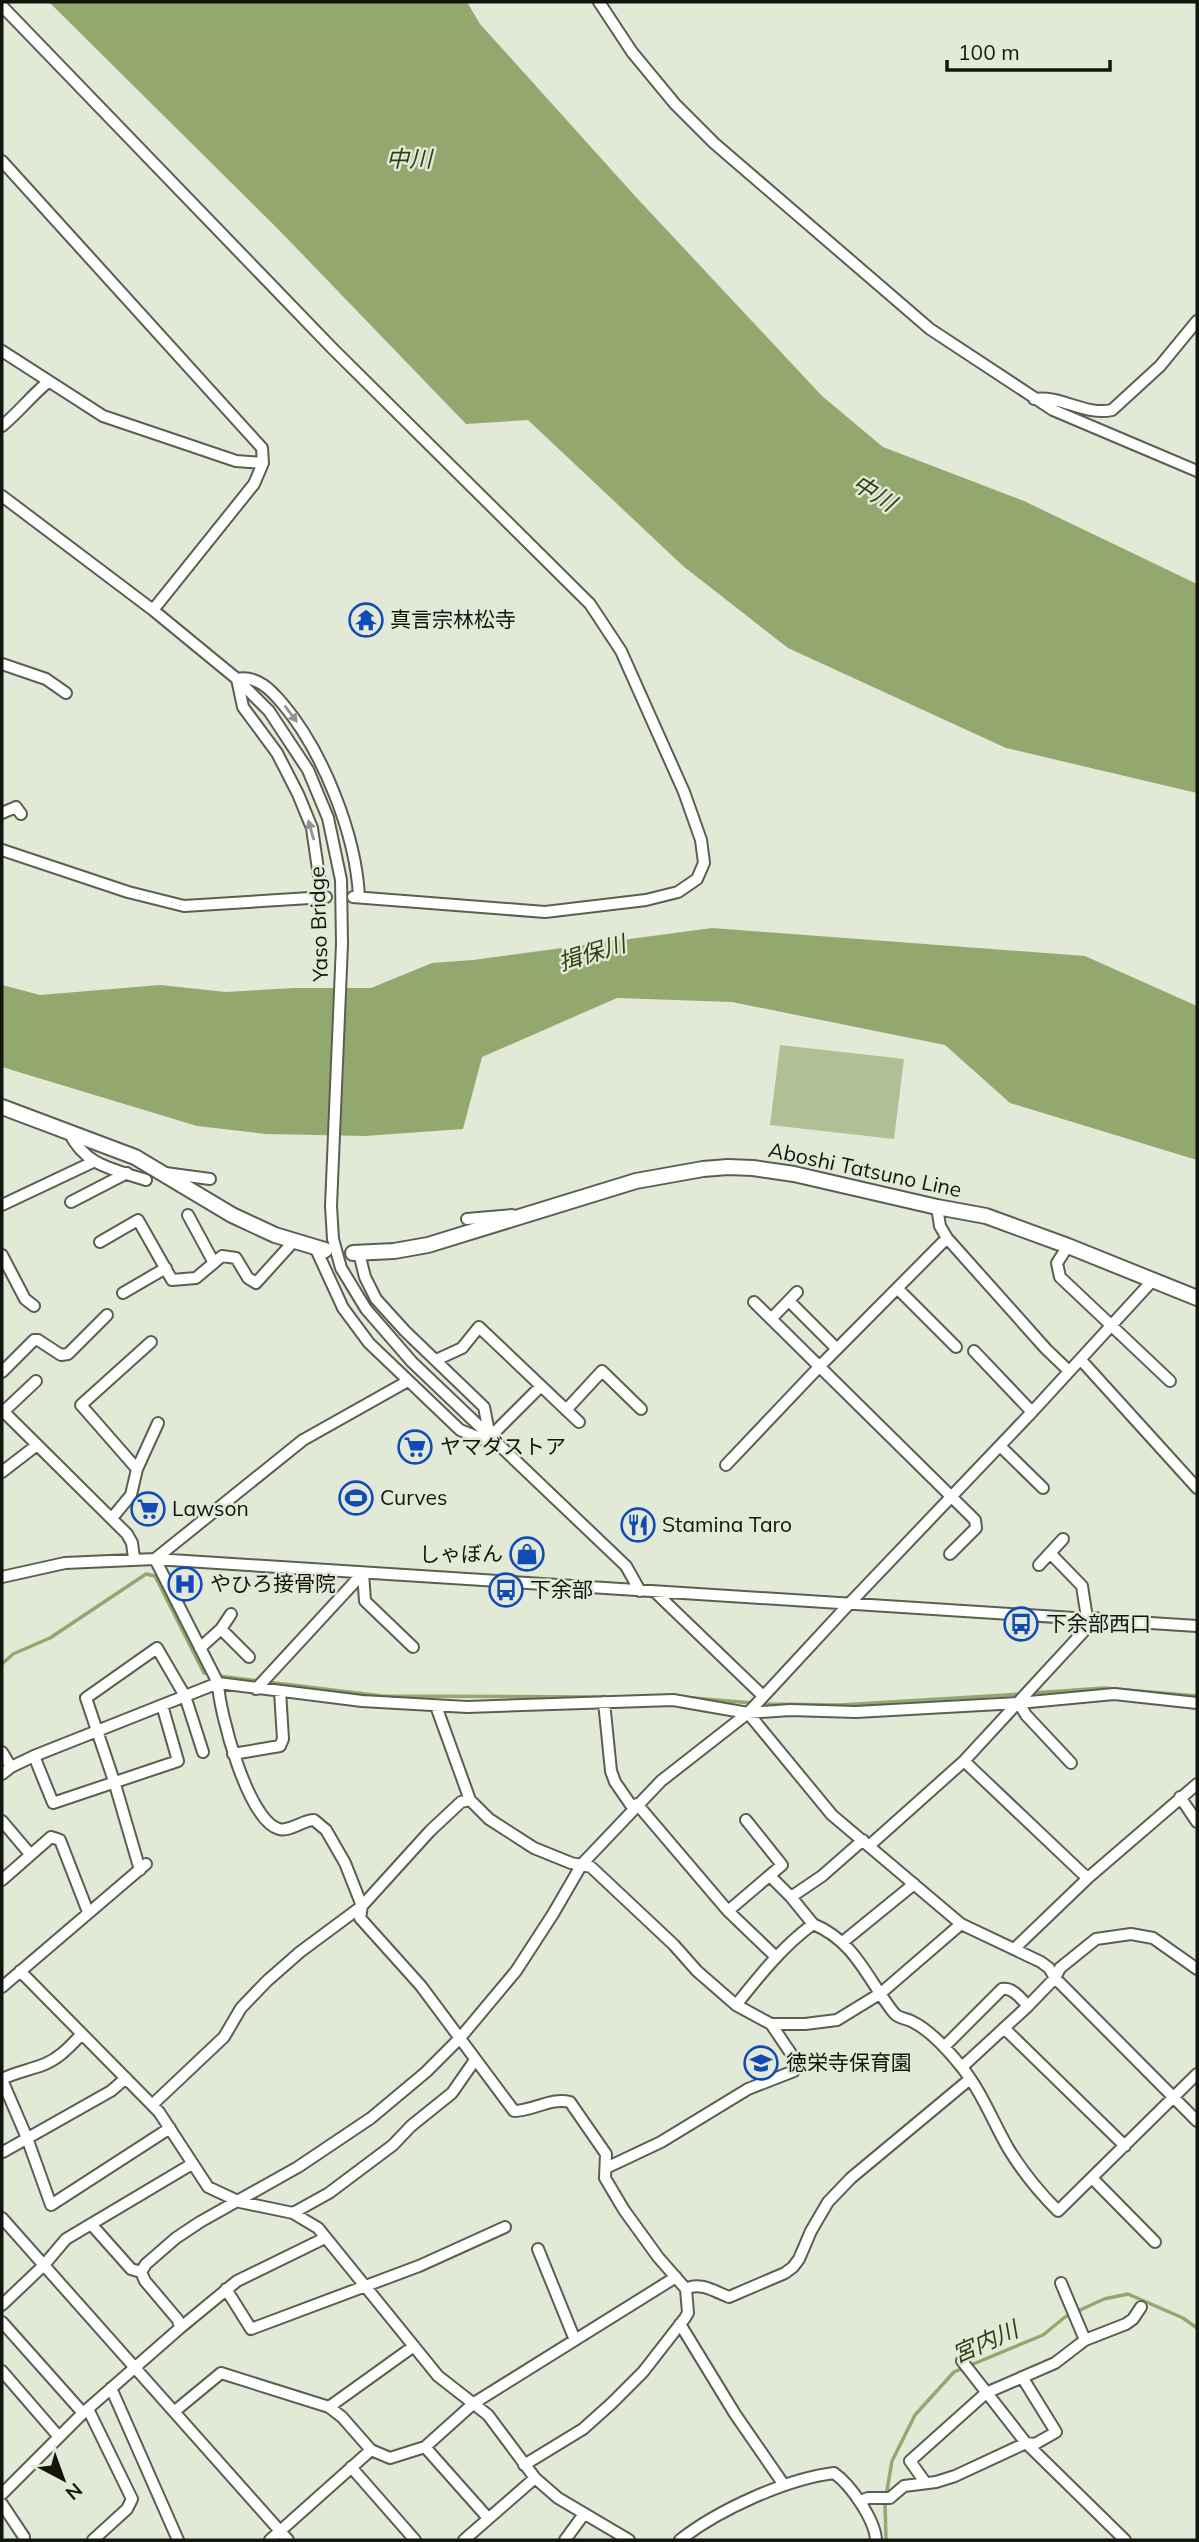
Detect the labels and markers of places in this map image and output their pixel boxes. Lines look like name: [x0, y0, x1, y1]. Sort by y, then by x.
temple icon: 真言宗林松寺: [347, 601, 385, 639]
place label: 真言宗林松寺: [390, 606, 516, 632]
supermarket icon: ヤマダストア: [396, 1428, 434, 1466]
place label: ヤマダストア: [440, 1433, 566, 1459]
sports icon: Curves: [337, 1479, 375, 1517]
place label: Curves: [380, 1484, 447, 1510]
supermarket icon: Lawson: [129, 1490, 167, 1528]
place label: Lawson: [172, 1495, 249, 1521]
restaurant icon: Stamina Taro: [619, 1506, 657, 1544]
place label: Stamina Taro: [662, 1511, 792, 1537]
shop icon: しゃぼん: [508, 1535, 546, 1573]
place label: しゃぼん: [419, 1540, 503, 1566]
hospital icon: やひろ接骨院: [166, 1565, 204, 1603]
place label: やひろ接骨院: [210, 1570, 336, 1596]
bus stop icon: 下余部: [487, 1571, 525, 1609]
place label: 下余部: [530, 1576, 593, 1602]
bus stop icon: 下余部西口: [1002, 1605, 1040, 1643]
place label: 下余部西口: [1046, 1610, 1151, 1636]
school or university icon: 徳栄寺保育園: [742, 2044, 780, 2082]
place label: 徳栄寺保育園: [786, 2049, 912, 2075]

